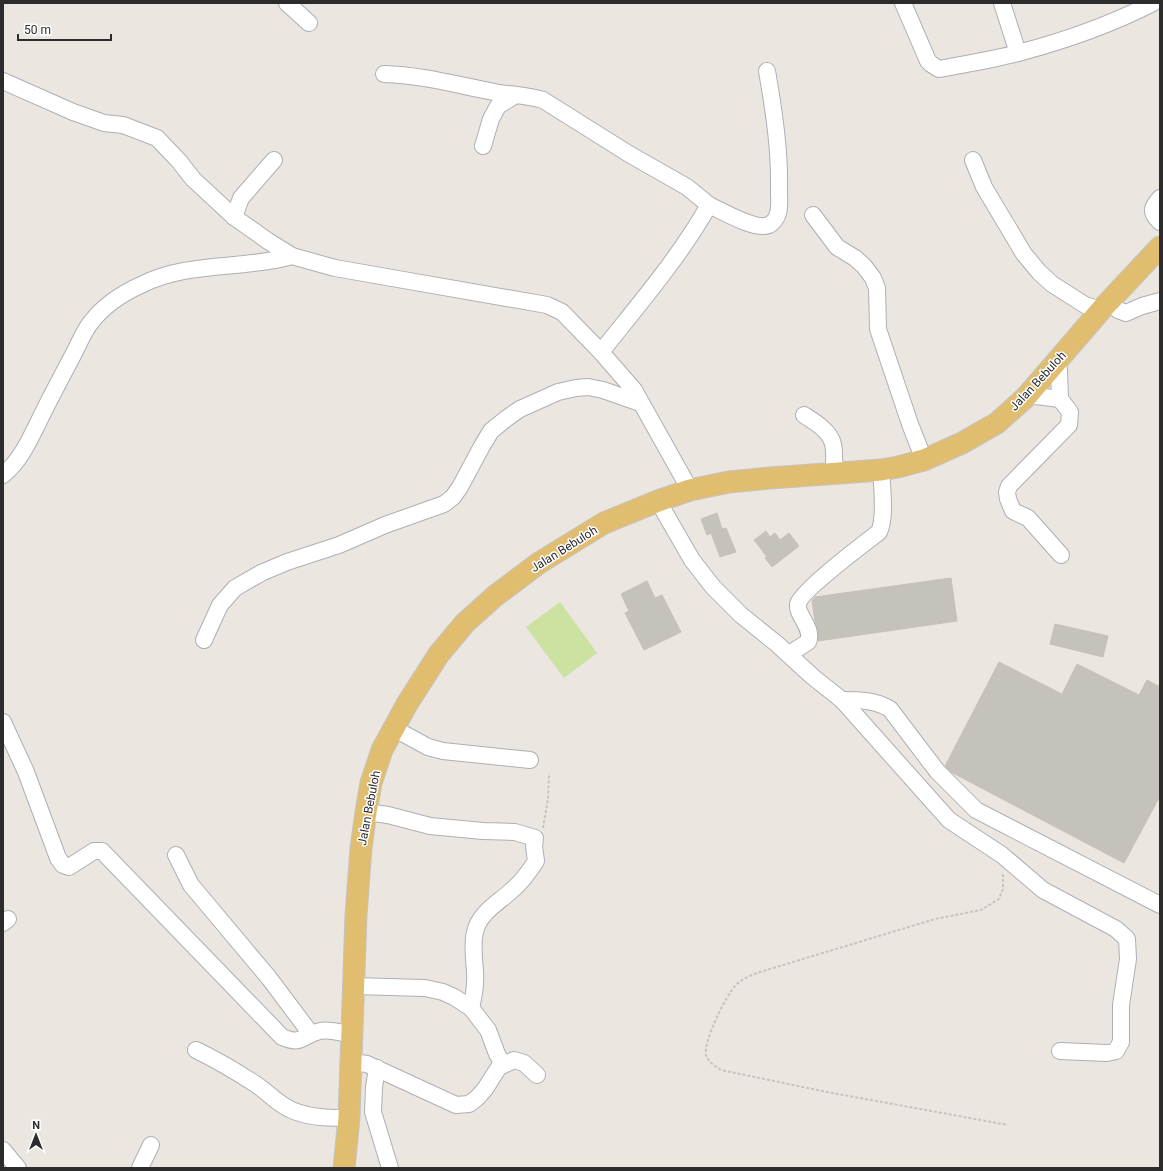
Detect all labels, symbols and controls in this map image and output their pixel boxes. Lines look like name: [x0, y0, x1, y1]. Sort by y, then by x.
scale bar: [18, 16, 111, 42]
text: 50 m: [24, 23, 51, 37]
street label: Jalan Bebuloh: [1007, 349, 1069, 413]
street label: Jalan Bebuloh: [528, 523, 600, 575]
street label: Jalan Bebuloh: [355, 769, 383, 847]
north arrow: [16, 1115, 56, 1155]
text: N: [32, 1119, 40, 1132]

